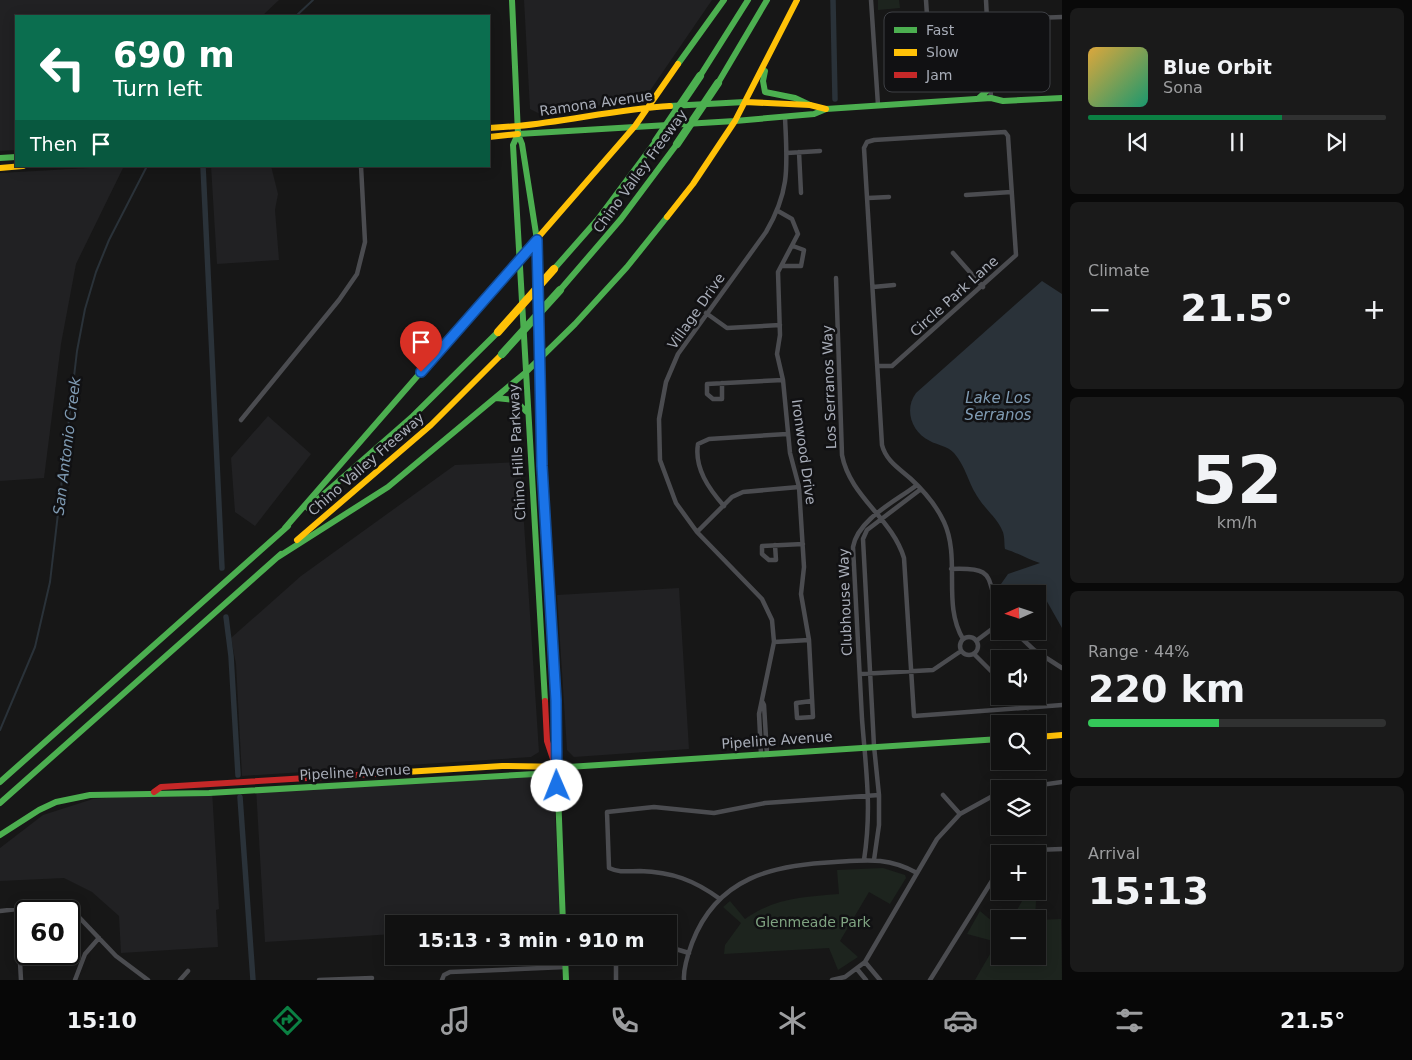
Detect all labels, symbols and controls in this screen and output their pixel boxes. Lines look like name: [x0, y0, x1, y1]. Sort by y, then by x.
legend: [884, 12, 1050, 92]
text: Fast: [926, 22, 955, 38]
icon: left: [30, 35, 95, 100]
text: 690 m: [113, 35, 235, 75]
text: Slow: [926, 44, 959, 60]
text: Blue Orbit: [1163, 56, 1272, 78]
text: Jam: [925, 67, 952, 83]
text: Turn left: [113, 76, 202, 101]
text: Sona: [1163, 78, 1203, 97]
street label: Ramona Avenue: [538, 87, 654, 119]
street label: Chino Valley Freeway: [590, 106, 690, 236]
icon: previous: [1124, 128, 1152, 156]
icon: pause: [1223, 128, 1251, 156]
icon: next: [1322, 128, 1350, 156]
icon: arrive: [87, 130, 115, 158]
text: Then: [30, 133, 77, 155]
street label: Circle Park Lane: [907, 252, 1001, 340]
text: Climate: [1088, 261, 1150, 280]
street label: Village Drive: [664, 270, 728, 352]
text: 21.5°: [1181, 286, 1293, 330]
text: −: [1088, 293, 1111, 326]
text: +: [1363, 293, 1386, 326]
pin: [400, 321, 442, 372]
street label: Los Serranos Way: [819, 325, 839, 449]
icon: arrive: [407, 328, 435, 356]
water label: San Antonio Creek: [50, 375, 85, 516]
street label: Chino Hills Parkway: [505, 383, 529, 521]
water label: Lake Los Serranos: [965, 389, 1032, 424]
street label: Ironwood Drive: [789, 398, 819, 506]
street label: Chino Valley Freeway: [305, 409, 427, 519]
text: 52: [1192, 443, 1282, 518]
text: km/h: [1217, 513, 1257, 532]
street label: Clubhouse Way: [835, 548, 855, 656]
north arrow: [991, 585, 1046, 640]
map controls: [991, 585, 1046, 965]
text: Range · 44%: [1088, 642, 1190, 661]
button: sound: [991, 650, 1046, 705]
text: 220 km: [1088, 667, 1245, 711]
button: search: [991, 715, 1046, 770]
street label: Pipeline Avenue: [721, 728, 833, 752]
position arrow: [530, 759, 582, 811]
street label: Pipeline Avenue: [299, 761, 411, 783]
button: layers: [991, 780, 1046, 835]
text: Arrival: [1088, 844, 1140, 863]
button: +: [991, 845, 1046, 900]
text: 15:13: [1088, 869, 1209, 913]
speed limit sign: 60: [15, 900, 80, 965]
button: −: [991, 910, 1046, 965]
park label: Glenmeade Park: [755, 914, 872, 930]
text: 15:13 · 3 min · 910 m: [417, 929, 645, 951]
icon: directions: [270, 1003, 305, 1038]
icon: music: [438, 1003, 473, 1038]
icon: phone: [607, 1003, 642, 1038]
icon: climate: [775, 1003, 810, 1038]
icon: car: [943, 1003, 978, 1038]
icon: filters: [1112, 1003, 1147, 1038]
text: 15:10: [67, 1008, 137, 1033]
text: 21.5°: [1280, 1008, 1345, 1033]

